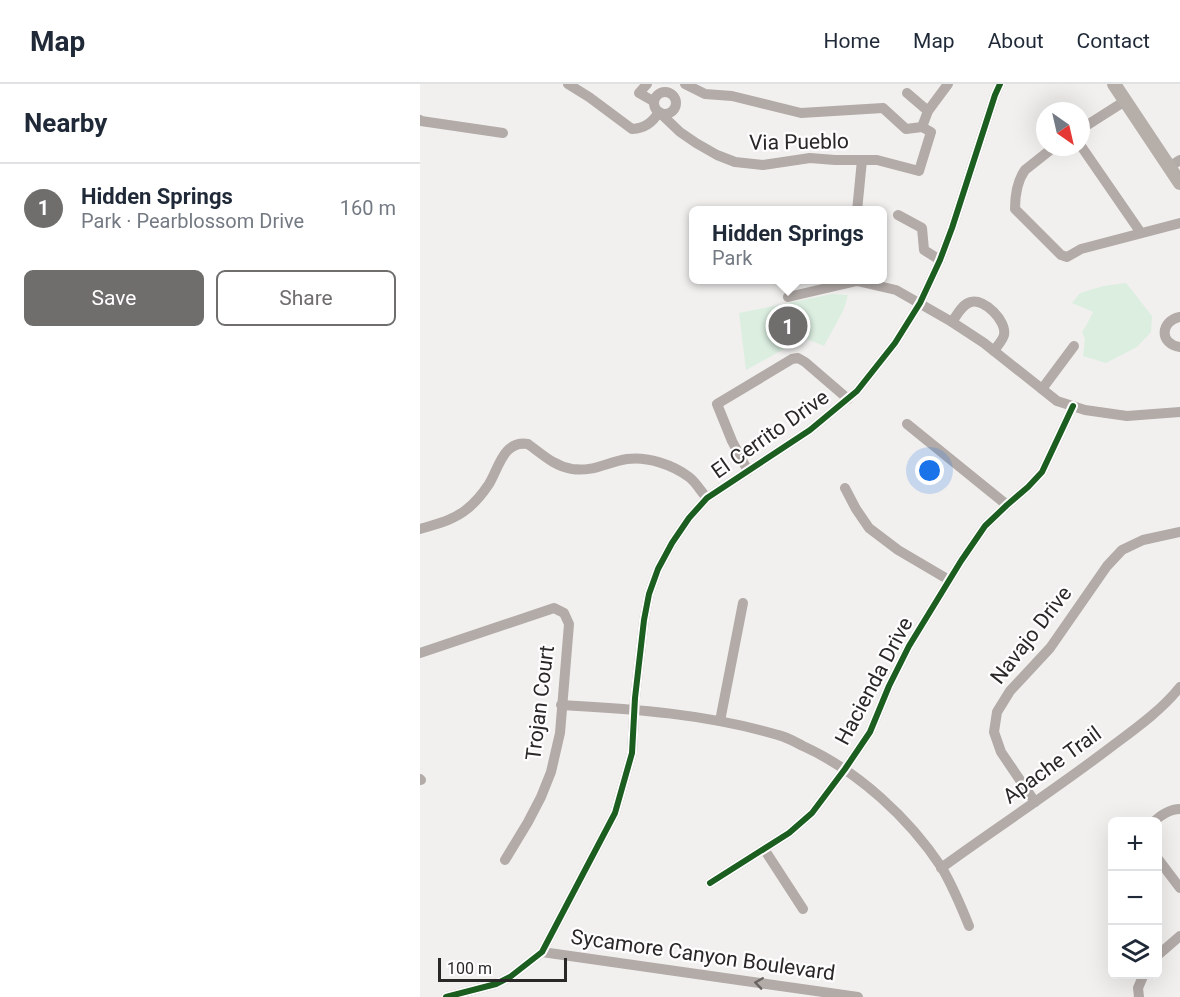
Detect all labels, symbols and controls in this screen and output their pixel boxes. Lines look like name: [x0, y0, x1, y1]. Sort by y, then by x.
text: Map: [30, 25, 85, 58]
text: Home: [824, 29, 880, 53]
text: Map: [913, 29, 955, 53]
text: About: [988, 29, 1044, 53]
text: Contact: [1077, 29, 1150, 53]
north arrow: [1036, 102, 1090, 156]
text: Nearby: [24, 108, 107, 138]
street label: Via Pueblo: [749, 129, 849, 155]
text: Hidden Springs: [81, 184, 233, 209]
text: 1: [38, 196, 49, 220]
text: 160 m: [340, 196, 396, 220]
popup: [689, 206, 887, 284]
text: Park · Pearblossom Drive: [81, 209, 304, 233]
text: Hidden Springs: [712, 221, 864, 246]
text: Park: [712, 246, 752, 270]
button: Save: [24, 270, 204, 326]
button: Share: [216, 270, 396, 326]
pin: 1: [768, 304, 808, 348]
street label: El Cerrito Drive: [707, 385, 833, 483]
your location: [915, 456, 944, 485]
street label: Navajo Drive: [985, 581, 1077, 689]
street label: Hacienda Drive: [830, 613, 918, 749]
street label: Trojan Court: [521, 644, 559, 762]
street label: Apache Trail: [998, 721, 1106, 809]
map controls: [1108, 817, 1162, 979]
button: +: [1108, 817, 1162, 871]
button: −: [1108, 871, 1162, 925]
street label: Sycamore Canyon Boulevard: [569, 925, 837, 985]
button: layers: [1108, 925, 1162, 979]
scale bar: [438, 955, 567, 982]
text: 100 m: [447, 959, 492, 978]
one-way arrow: [754, 977, 763, 989]

